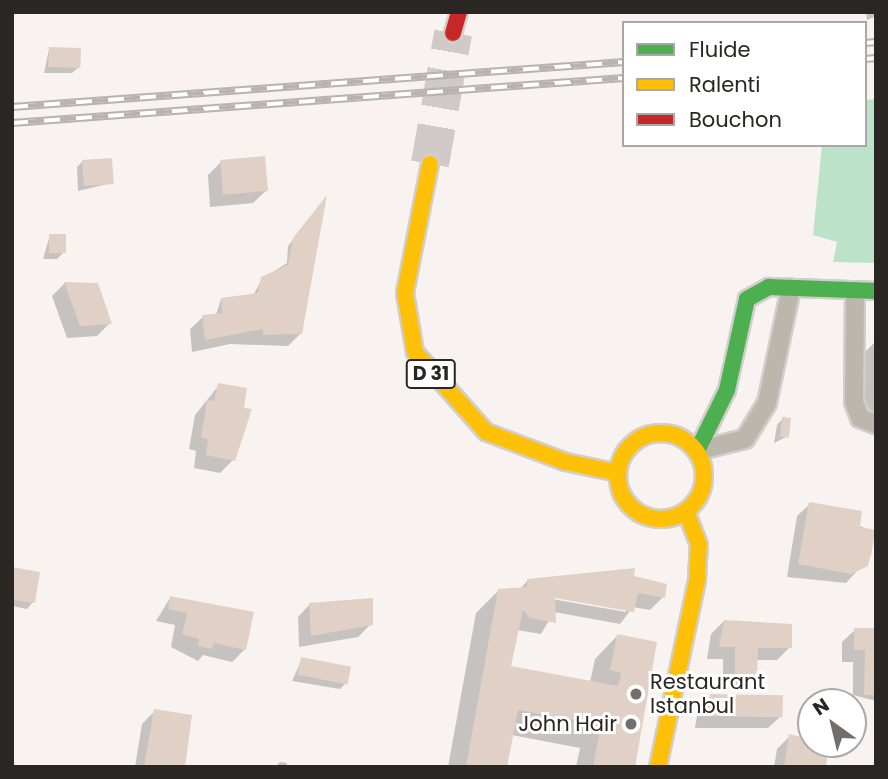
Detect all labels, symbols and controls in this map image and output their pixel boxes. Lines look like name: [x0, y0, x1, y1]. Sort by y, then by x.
legend: [622, 21, 867, 147]
text: Fluide: [689, 35, 751, 64]
text: Ralenti: [689, 70, 760, 99]
text: Bouchon: [689, 105, 782, 134]
road number: D 31: [405, 358, 457, 390]
place label: Restaurant Istanbul: [650, 669, 765, 719]
marker: Restaurant Istanbul: [628, 686, 644, 702]
north arrow: [797, 688, 867, 758]
text: N: [808, 692, 835, 722]
place label: John Hair: [518, 711, 617, 737]
marker: John Hair: [623, 716, 639, 732]

